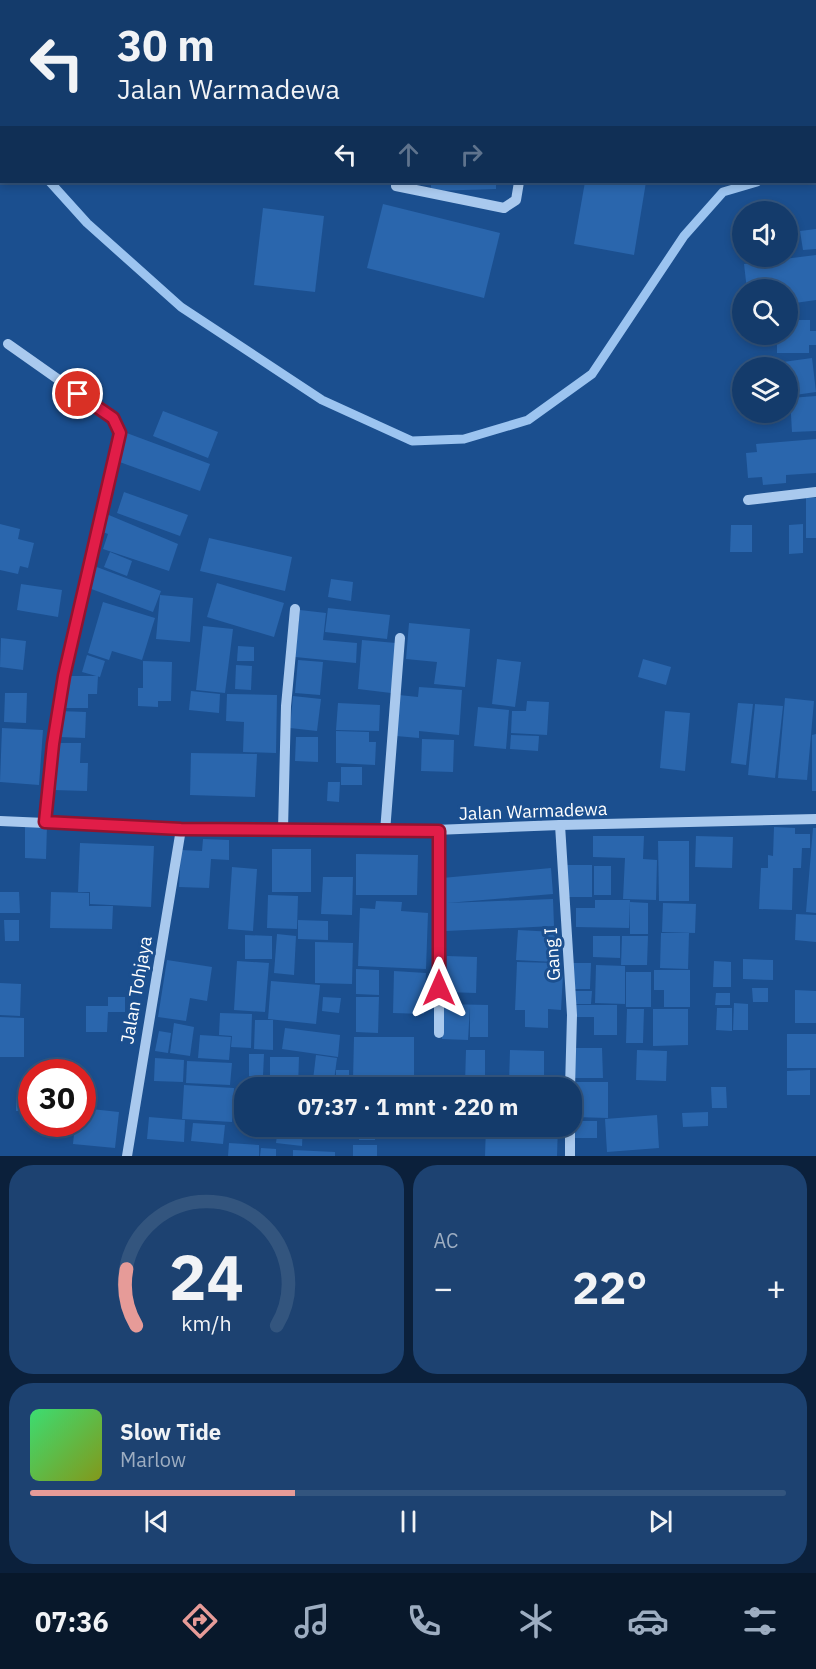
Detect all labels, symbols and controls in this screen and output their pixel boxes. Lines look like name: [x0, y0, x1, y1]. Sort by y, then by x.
text: 30 m: [117, 18, 215, 73]
icon: left: [18, 24, 96, 102]
text: Jalan Warmadewa: [117, 71, 340, 106]
icon: left: [329, 138, 362, 171]
icon: ahead: [392, 138, 425, 171]
icon: right: [455, 138, 488, 171]
map controls: [732, 201, 798, 423]
button: sound: [732, 201, 798, 267]
button: search: [732, 279, 798, 345]
button: layers: [732, 357, 798, 423]
pin: [52, 368, 103, 419]
icon: arrive: [61, 377, 94, 410]
street label: Jalan Warmadewa: [458, 797, 608, 825]
street label: Gang I: [539, 927, 565, 981]
street label: Jalan Tohjaya: [115, 934, 157, 1046]
position arrow: [407, 956, 471, 1020]
speed limit sign: 30: [18, 1059, 96, 1137]
text: 07:37 · 1 mnt · 220 m: [298, 1092, 518, 1121]
text: AC: [434, 1227, 458, 1254]
text: 24: [169, 1236, 244, 1317]
text: 22°: [572, 1258, 647, 1316]
text: −: [434, 1266, 453, 1309]
text: +: [766, 1266, 786, 1309]
text: km/h: [181, 1310, 231, 1338]
text: Slow Tide: [120, 1417, 221, 1446]
text: Marlow: [120, 1446, 186, 1473]
icon: previous: [140, 1505, 173, 1538]
icon: pause: [392, 1505, 425, 1538]
icon: next: [644, 1505, 677, 1538]
icon: directions: [179, 1600, 221, 1642]
icon: music: [291, 1600, 333, 1642]
icon: phone: [403, 1600, 445, 1642]
icon: climate: [515, 1600, 557, 1642]
icon: car: [627, 1600, 669, 1642]
icon: filters: [739, 1600, 781, 1642]
text: 07:36: [35, 1604, 109, 1639]

